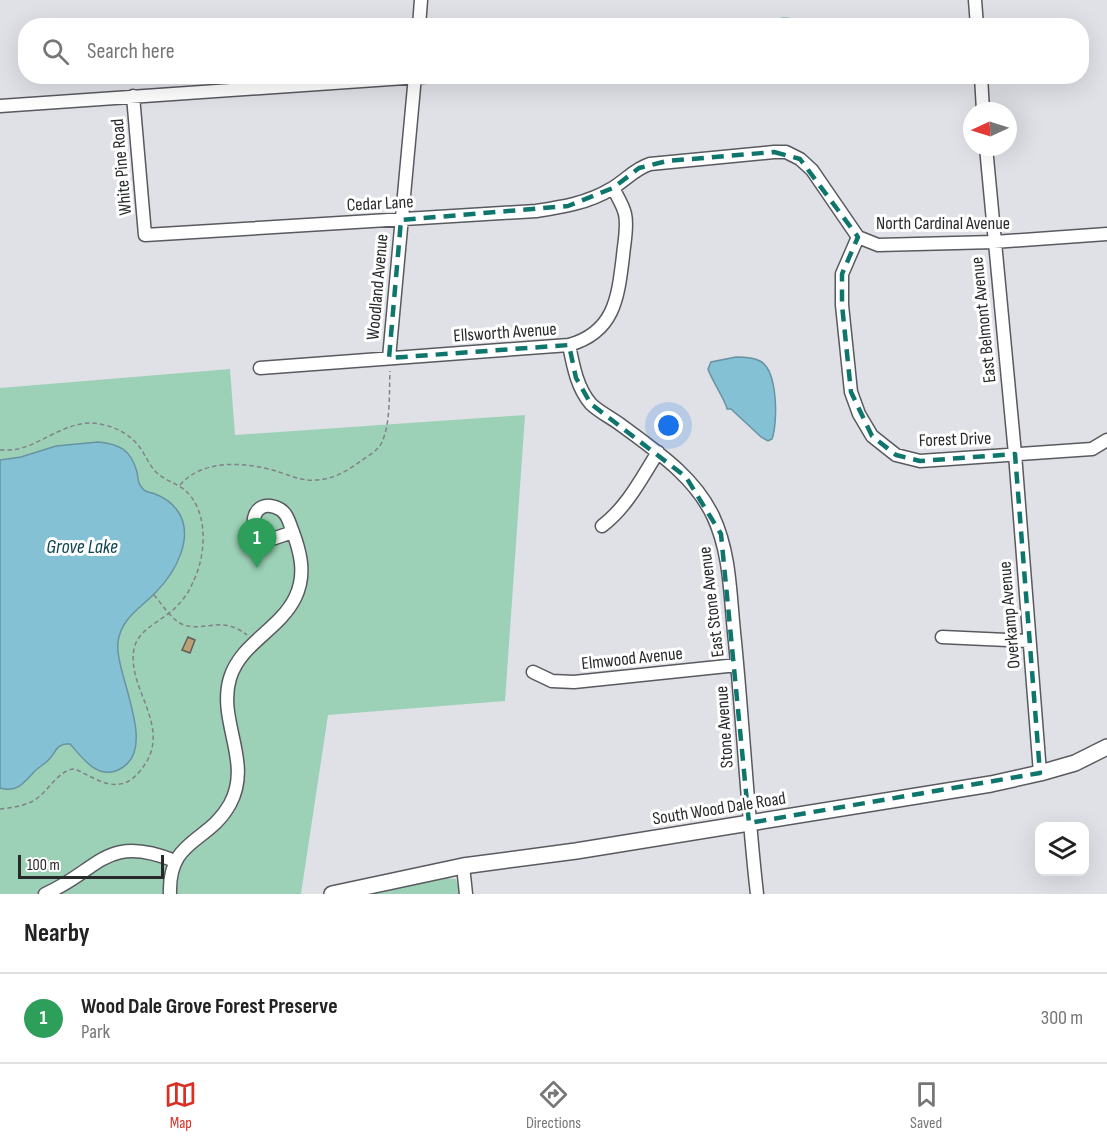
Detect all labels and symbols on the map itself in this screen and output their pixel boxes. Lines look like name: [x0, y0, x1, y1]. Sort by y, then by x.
north arrow: [963, 102, 1017, 156]
street label: White Pine Road: [107, 118, 136, 216]
street label: Cedar Lane: [346, 191, 414, 216]
street label: North Cardinal Avenue: [876, 213, 1010, 234]
street label: Woodland Avenue: [362, 233, 393, 341]
street label: East Belmont Avenue: [966, 256, 1001, 384]
street label: Ellsworth Avenue: [453, 318, 557, 347]
your location: [654, 411, 683, 440]
street label: Forest Drive: [918, 428, 992, 451]
pin: 1: [238, 518, 276, 568]
water label: Grove Lake: [46, 535, 118, 559]
street label: East Stone Avenue: [694, 545, 729, 658]
street label: Overkamp Avenue: [994, 560, 1025, 670]
street label: Elmwood Avenue: [580, 643, 684, 674]
street label: Stone Avenue: [711, 685, 738, 769]
street label: South Wood Dale Road: [651, 788, 787, 829]
scale bar: [18, 852, 164, 880]

